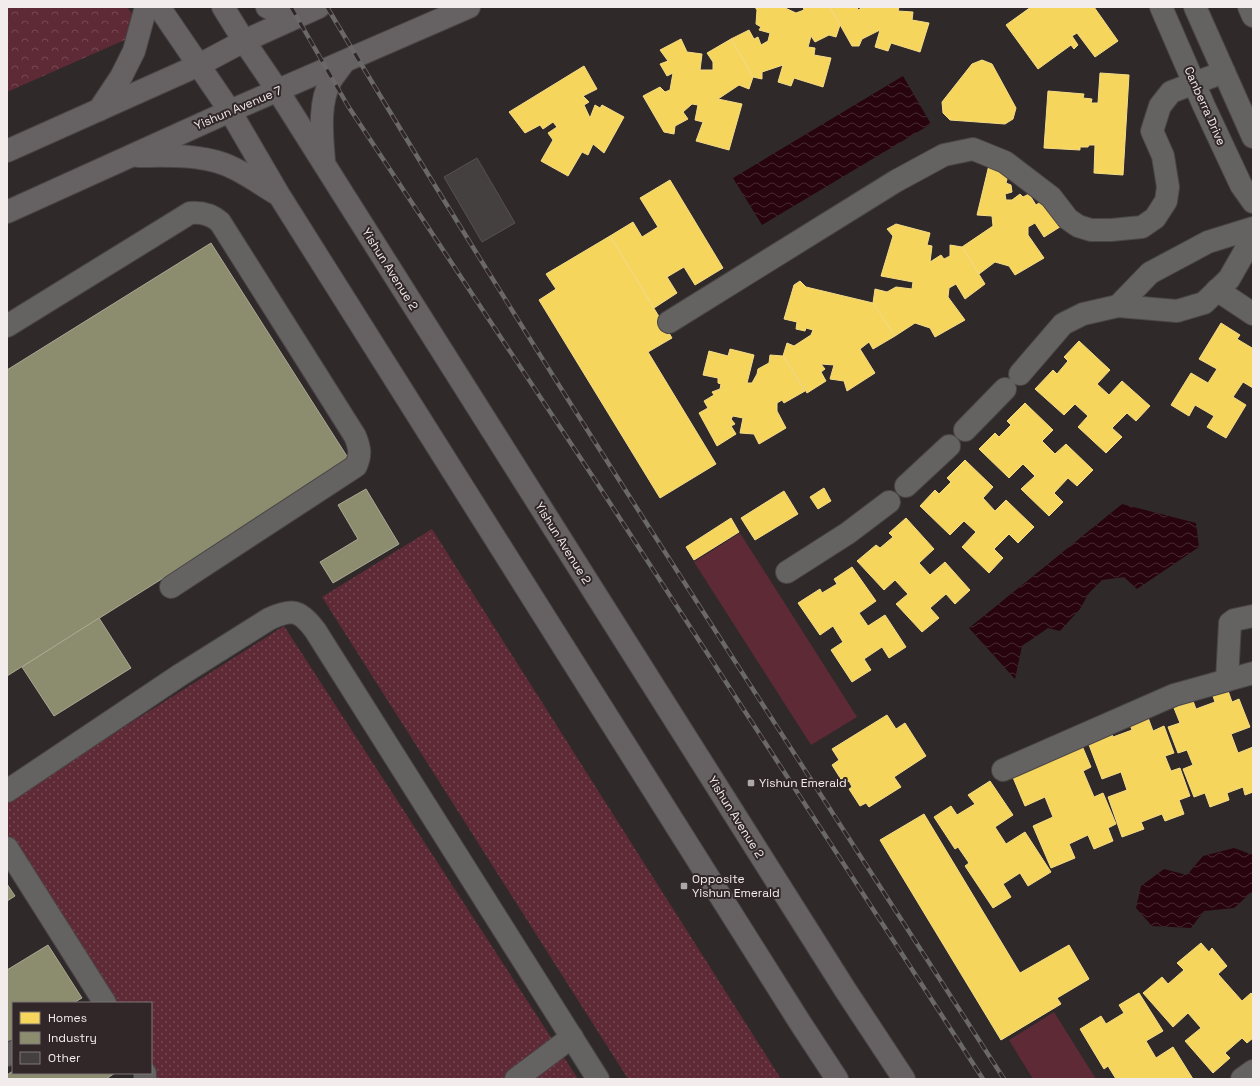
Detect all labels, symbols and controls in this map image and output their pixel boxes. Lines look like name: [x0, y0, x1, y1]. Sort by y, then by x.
street label: Canberra Drive: [1181, 64, 1229, 148]
street label: Yishun Avenue 7: [192, 82, 284, 134]
street label: Yishun Avenue 2: [358, 225, 422, 313]
street label: Yishun Avenue 2: [531, 499, 595, 587]
street label: Yishun Avenue 2: [704, 773, 768, 861]
place label: Yishun Emerald: [759, 775, 847, 791]
marker: Yishun Emerald: [746, 778, 756, 788]
place label: Opposite Yishun Emerald: [692, 871, 780, 901]
marker: Opposite Yishun Emerald: [679, 881, 689, 891]
legend: [12, 1002, 152, 1074]
text: Homes: [48, 1010, 87, 1026]
text: Industry: [48, 1030, 97, 1046]
text: Other: [48, 1050, 81, 1066]

